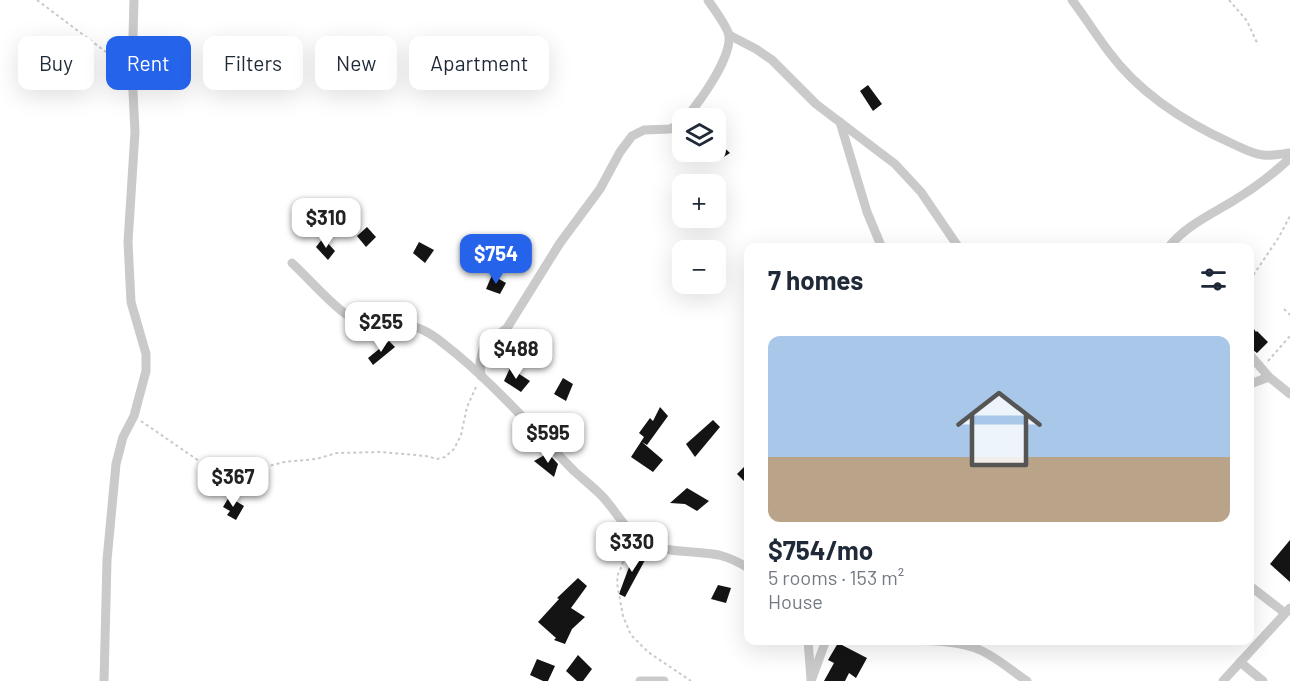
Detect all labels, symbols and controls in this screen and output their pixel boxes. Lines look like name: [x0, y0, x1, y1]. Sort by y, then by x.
chip: Buy: [18, 36, 94, 90]
chip: Rent: [106, 36, 191, 90]
chip: Filters: [203, 36, 303, 90]
chip: New: [315, 36, 397, 90]
chip: Apartment: [409, 36, 549, 90]
map controls: [672, 108, 726, 294]
button: layers: [672, 108, 726, 162]
button: +: [672, 174, 726, 228]
pin: $310: [290, 198, 362, 249]
text: $310: [306, 205, 346, 229]
pin: $754: [460, 234, 532, 285]
button: −: [672, 240, 726, 294]
text: $754: [474, 241, 518, 265]
icon: filters: [1197, 263, 1230, 296]
text: 7 homes: [768, 264, 863, 295]
pin: $255: [345, 302, 417, 353]
text: $255: [359, 309, 403, 333]
pin: $488: [480, 329, 552, 380]
text: $488: [493, 336, 539, 360]
icon: home: [945, 375, 1053, 483]
pin: $595: [512, 413, 584, 464]
text: $595: [526, 420, 570, 444]
pin: $367: [197, 457, 269, 508]
text: $367: [212, 464, 254, 488]
pin: $330: [596, 522, 668, 573]
text: $330: [610, 529, 654, 553]
text: $754/mo: [768, 534, 873, 565]
text: 5 rooms · 153 m²: [768, 565, 904, 589]
text: House: [768, 589, 823, 613]

